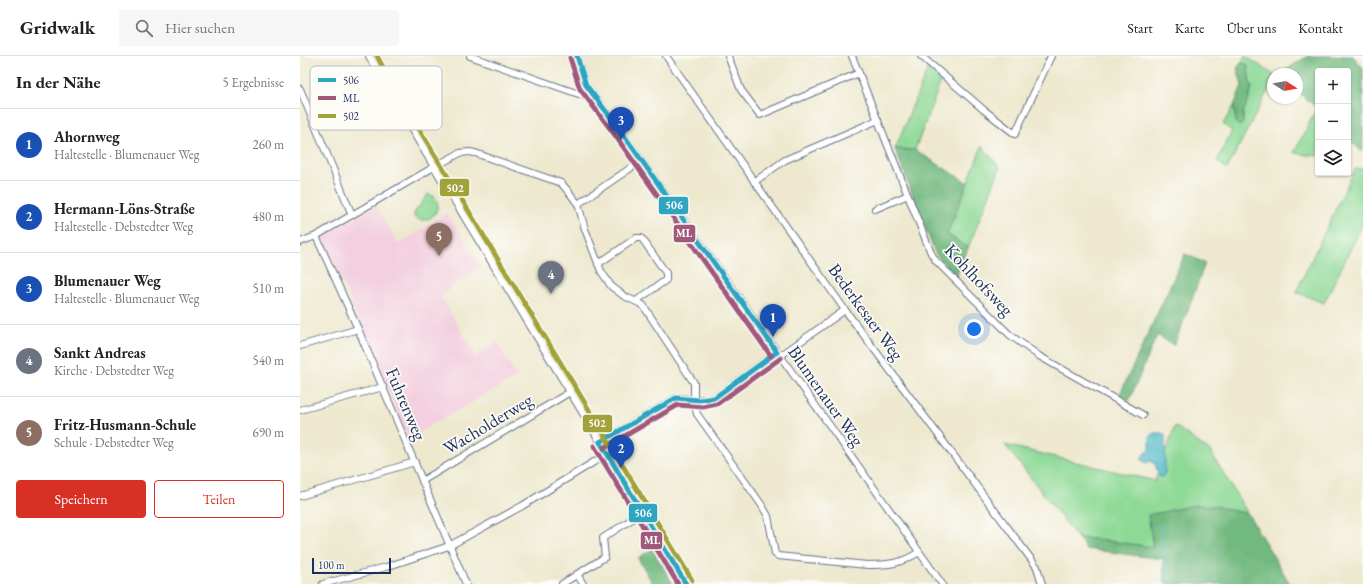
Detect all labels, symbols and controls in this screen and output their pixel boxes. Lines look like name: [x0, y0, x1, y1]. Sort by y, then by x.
search box: [119, 10, 399, 46]
text: Gridwalk: [20, 15, 95, 40]
icon: search: [133, 17, 155, 39]
text: Hier suchen: [165, 18, 235, 37]
text: Start: [1127, 19, 1153, 37]
text: Karte: [1175, 19, 1204, 37]
text: Über uns: [1226, 19, 1276, 37]
text: Kontakt: [1298, 19, 1343, 37]
legend: [310, 66, 442, 130]
north arrow: [1267, 68, 1303, 104]
map controls: [1315, 68, 1351, 176]
button: +: [1315, 68, 1351, 104]
text: In der Nähe: [16, 71, 101, 93]
text: 506: [343, 73, 360, 87]
text: 5 Ergebnisse: [223, 74, 284, 91]
text: ML: [343, 91, 360, 105]
button: −: [1315, 104, 1351, 140]
pin: 3: [608, 107, 634, 140]
text: 502: [343, 109, 360, 123]
text: Ahornweg: [54, 127, 120, 146]
text: 1: [26, 136, 32, 153]
text: 260 m: [253, 136, 284, 153]
button: layers: [1315, 140, 1351, 176]
text: Haltestelle · Blumenauer Weg: [54, 146, 199, 163]
line badge: 502: [439, 178, 470, 197]
text: 502: [446, 181, 464, 195]
line badge: 506: [658, 196, 689, 215]
text: 506: [665, 198, 683, 212]
text: Hermann-Löns-Straße: [54, 199, 195, 218]
text: 2: [26, 208, 32, 225]
text: 480 m: [253, 208, 284, 225]
text: Haltestelle · Debstedter Weg: [54, 218, 193, 235]
pin: 5: [426, 223, 452, 256]
line badge: ML: [673, 224, 696, 243]
text: ML: [676, 226, 693, 240]
street label: Kohlhofsweg: [940, 239, 1019, 321]
street label: Bederkesaer Weg: [824, 259, 909, 365]
pin: 4: [538, 261, 564, 294]
text: Blumenauer Weg: [54, 271, 161, 290]
text: 3: [26, 280, 32, 297]
text: 510 m: [253, 280, 284, 297]
text: Haltestelle · Blumenauer Weg: [54, 290, 199, 307]
pin: 1: [760, 304, 786, 337]
your location: [964, 319, 984, 339]
street label: Blumenauer Weg: [783, 341, 870, 451]
text: Sankt Andreas: [54, 343, 146, 362]
text: 4: [26, 352, 32, 369]
text: 540 m: [253, 352, 284, 369]
text: Kirche · Debstedter Weg: [54, 362, 174, 379]
street label: Fuhrenweg: [381, 364, 432, 444]
street label: Wacholderweg: [439, 388, 537, 459]
line badge: 502: [582, 414, 613, 433]
text: Fritz-Husmann-Schule: [54, 415, 196, 434]
text: 502: [588, 416, 606, 430]
text: 5: [26, 424, 32, 441]
text: 690 m: [253, 424, 284, 441]
text: Schule · Debstedter Weg: [54, 434, 174, 451]
pin: 2: [608, 435, 634, 468]
button: Speichern: [16, 480, 146, 518]
button: Teilen: [154, 480, 284, 518]
line badge: 506: [628, 503, 658, 523]
text: 506: [634, 506, 652, 520]
line badge: ML: [640, 531, 663, 550]
text: ML: [644, 533, 661, 547]
scale bar: [312, 556, 391, 575]
text: 100 m: [318, 558, 345, 572]

